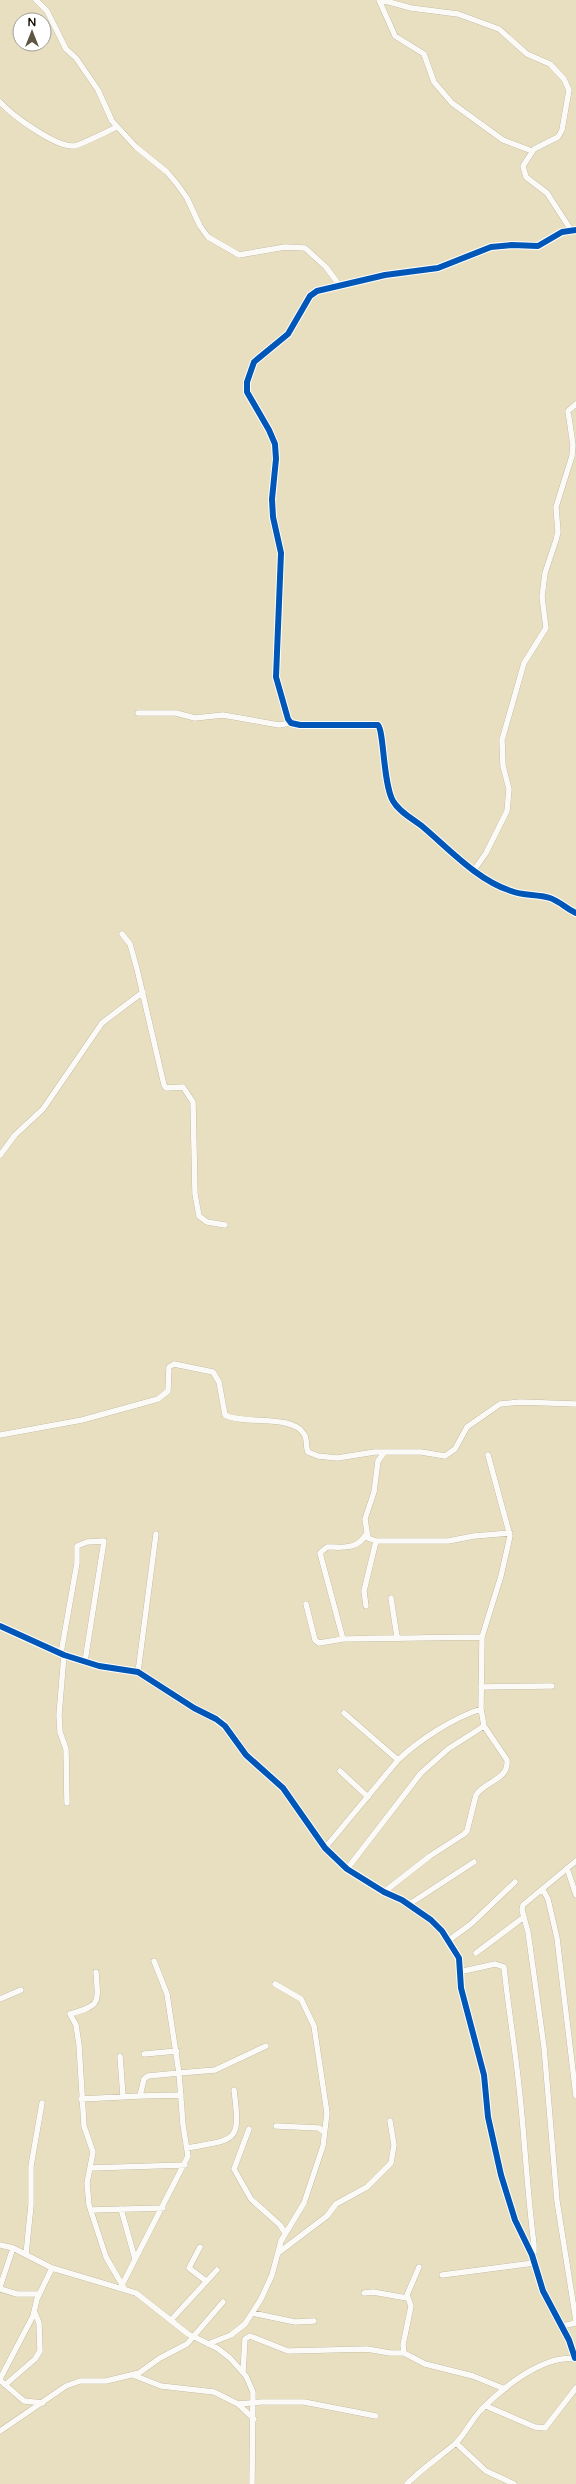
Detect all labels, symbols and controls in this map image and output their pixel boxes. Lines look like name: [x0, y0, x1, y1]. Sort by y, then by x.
north arrow: [12, 12, 52, 52]
text: N: [28, 16, 36, 29]

